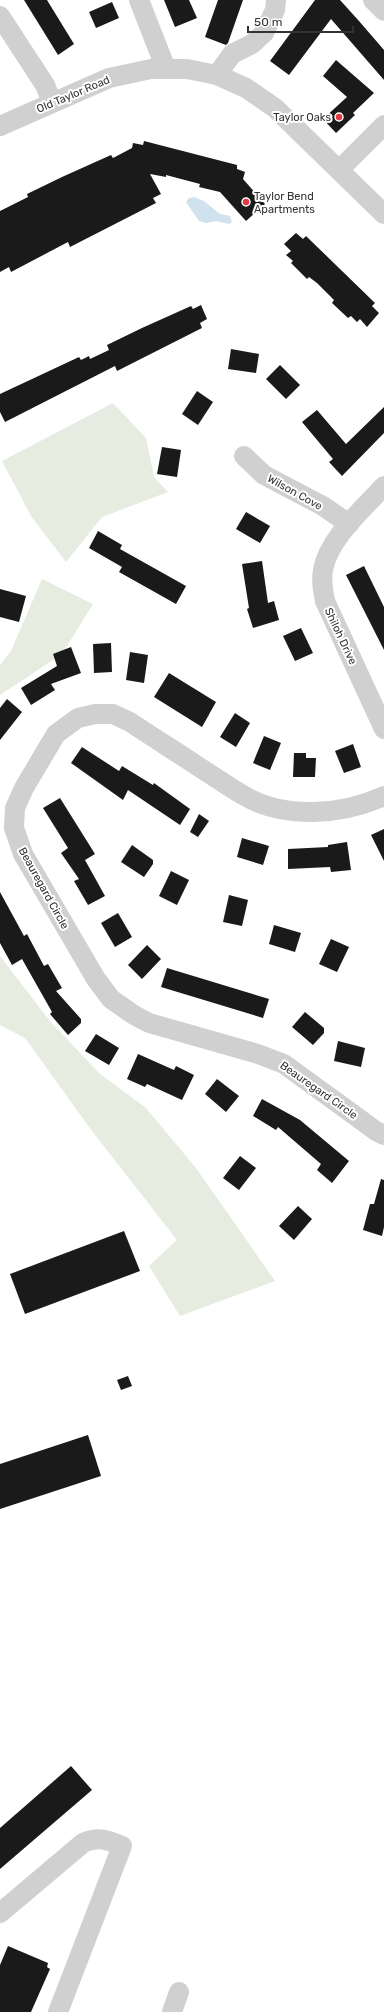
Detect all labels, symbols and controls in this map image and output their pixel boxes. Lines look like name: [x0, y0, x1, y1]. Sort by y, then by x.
scale bar: [248, 8, 353, 34]
text: 50 m: [254, 15, 282, 29]
street label: Old Taylor Road: [35, 73, 112, 116]
place label: Taylor Oaks: [273, 111, 331, 124]
marker: Taylor Oaks: [334, 112, 344, 122]
place label: Taylor Bend Apartments: [254, 190, 315, 216]
marker: Taylor Bend Apartments: [241, 197, 251, 207]
street label: Wilson Cove: [265, 472, 325, 513]
street label: Shiloh Drive: [322, 606, 359, 667]
street label: Beauregard Circle: [16, 845, 71, 931]
street label: Beauregard Circle: [278, 1059, 360, 1122]

